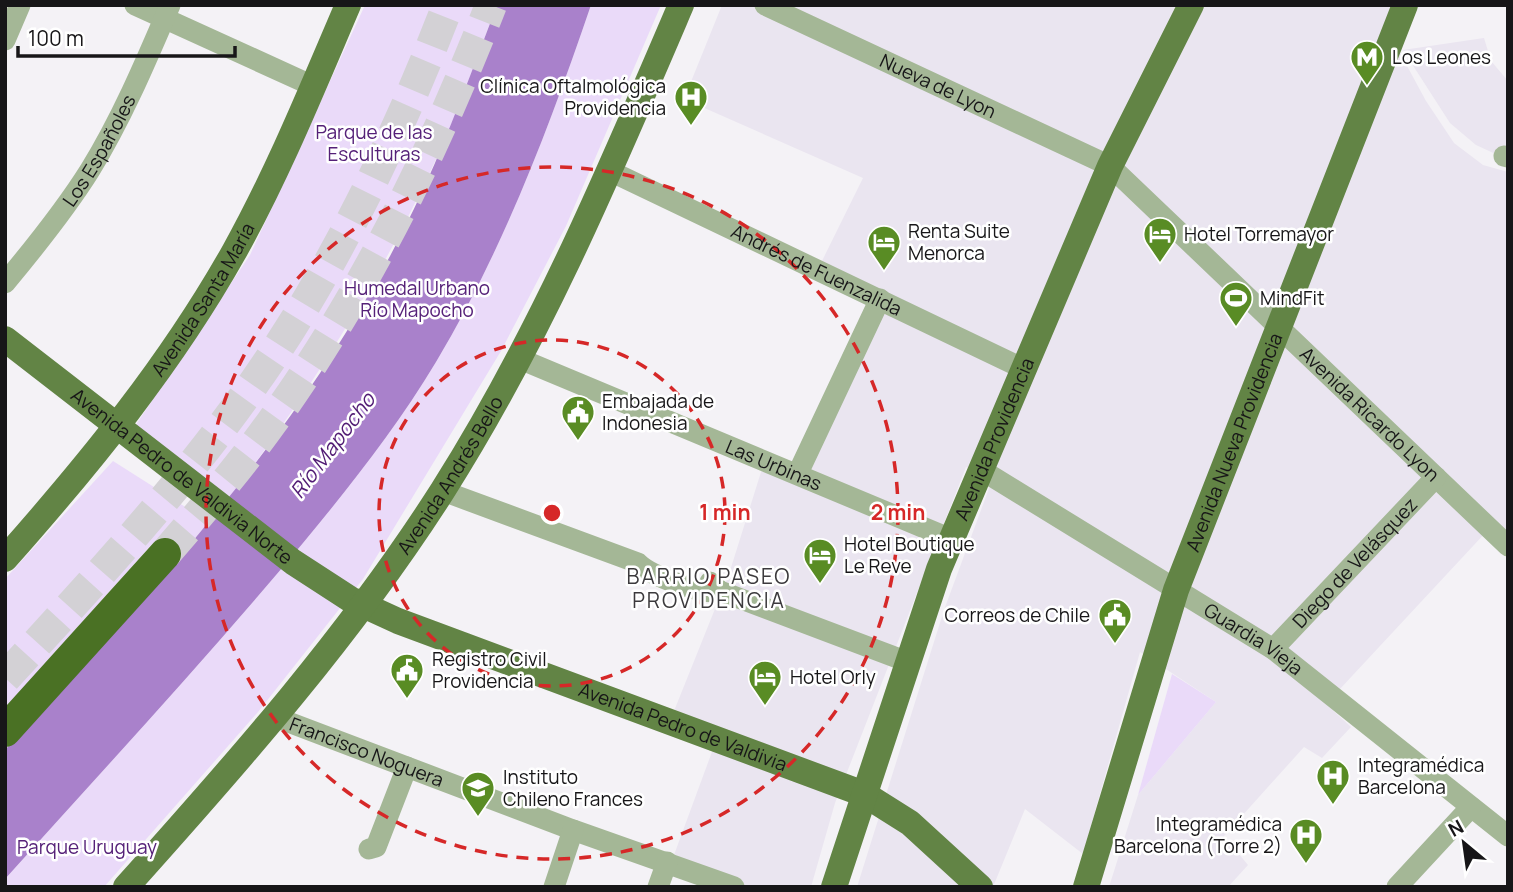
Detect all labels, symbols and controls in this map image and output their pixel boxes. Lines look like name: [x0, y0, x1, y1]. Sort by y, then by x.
scale bar: [18, 14, 234, 58]
text: 100 m: [28, 24, 84, 52]
metro station icon: Los Leones: [1348, 38, 1386, 87]
place label: Los Leones: [1392, 44, 1491, 70]
street label: Nueva de Lyon: [876, 47, 1001, 124]
place label: Clínica Oftalmológica Providencia: [480, 73, 666, 121]
hospital icon: Clínica Oftalmológica Providencia: [672, 78, 710, 127]
street label: Los Españoles: [56, 90, 141, 212]
park label: Parque de las Esculturas: [315, 119, 433, 167]
hotel icon: Hotel Torremayor: [1141, 215, 1179, 264]
street label: Avenida Santa María: [145, 218, 261, 382]
street label: Andrés de Fuenzalida: [727, 218, 906, 322]
place label: Renta Suite Menorca: [908, 218, 1010, 266]
place label: Hotel Torremayor: [1184, 221, 1334, 247]
hotel icon: Renta Suite Menorca: [865, 223, 903, 272]
park label: Humedal Urbano Río Mapocho: [344, 275, 490, 323]
sports icon: MindFit: [1217, 279, 1255, 328]
place label: MindFit: [1260, 285, 1325, 311]
street label: Avenida Nueva Providencia: [1179, 329, 1288, 555]
street label: Avenida Ricardo Lyon: [1294, 341, 1445, 487]
street label: Avenida Providencia: [948, 354, 1040, 524]
street label: Avenida Pedro de Valdivia Norte: [66, 382, 298, 570]
water label: Río Mapocho: [283, 385, 382, 504]
place label: Embajada de Indonesia: [602, 388, 714, 436]
street label: Avenida Andrés Bello: [391, 391, 509, 559]
public building icon: Embajada de Indonesia: [559, 393, 597, 442]
street label: Las Urbinas: [722, 433, 826, 497]
street label: Diego de Velásquez: [1287, 492, 1423, 634]
text: 1 min: [699, 498, 751, 526]
text: 2 min: [871, 498, 925, 526]
centre of rings: [540, 501, 564, 525]
place label: Hotel Boutique Le Reve: [844, 531, 975, 579]
hotel icon: Hotel Boutique Le Reve: [801, 536, 839, 585]
district label: BARRIO PASEO PROVIDENCIA: [627, 562, 791, 614]
public building icon: Correos de Chile: [1096, 596, 1134, 645]
street label: Guardia Vieja: [1199, 597, 1309, 681]
place label: Correos de Chile: [945, 602, 1090, 628]
place label: Registro Civil Providencia: [432, 646, 547, 694]
public building icon: Registro Civil Providencia: [388, 651, 426, 700]
hotel icon: Hotel Orly: [746, 658, 784, 707]
place label: Hotel Orly: [790, 664, 876, 690]
street label: Avenida Pedro de Valdivia: [575, 676, 791, 777]
street label: Francisco Noguera: [286, 711, 447, 793]
place label: Integramédica Barcelona: [1358, 752, 1484, 800]
hospital icon: Integramédica Barcelona: [1314, 757, 1352, 806]
place label: Instituto Chileno Frances: [503, 764, 643, 812]
school or university icon: Instituto Chileno Frances: [459, 769, 497, 818]
north arrow: [1429, 808, 1499, 878]
place label: Integramédica Barcelona (Torre 2): [1114, 811, 1282, 859]
text: N: [1443, 813, 1468, 843]
hospital icon: Integramédica Barcelona (Torre 2): [1287, 816, 1325, 865]
park label: Parque Uruguay: [17, 834, 157, 860]

